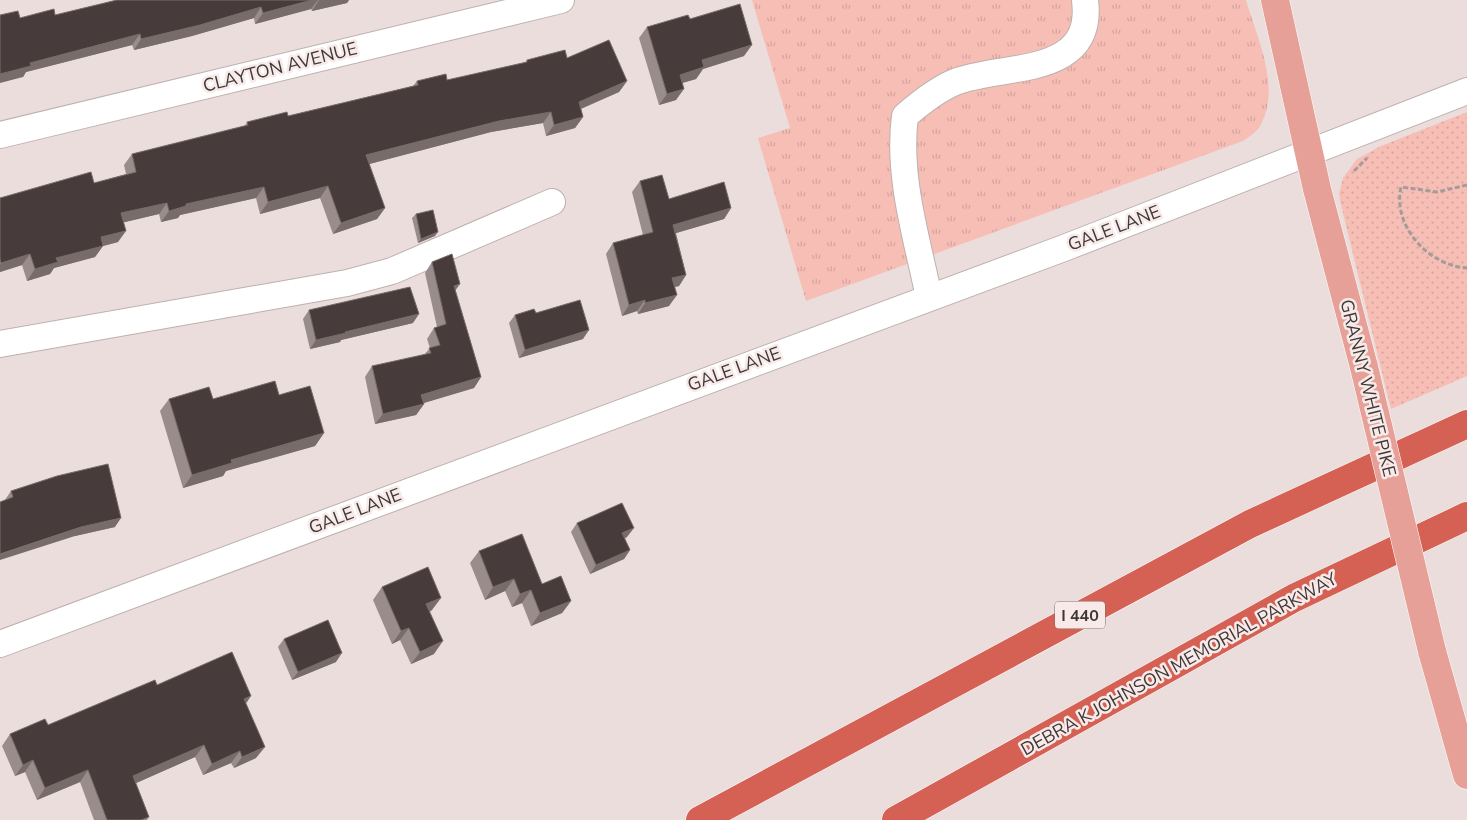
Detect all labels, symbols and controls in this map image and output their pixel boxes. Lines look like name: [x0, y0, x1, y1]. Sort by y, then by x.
street label: CLAYTON AVENUE: [200, 36, 360, 98]
street label: GALE LANE: [1064, 199, 1164, 257]
street label: GRANNY WHITE PIKE: [1334, 297, 1402, 479]
street label: GALE LANE: [684, 341, 784, 397]
street label: GALE LANE: [305, 482, 405, 540]
street label: DEBRA K JOHNSON MEMORIAL PARKWAY: [1017, 567, 1342, 761]
road number: I 440: [1055, 602, 1105, 628]

